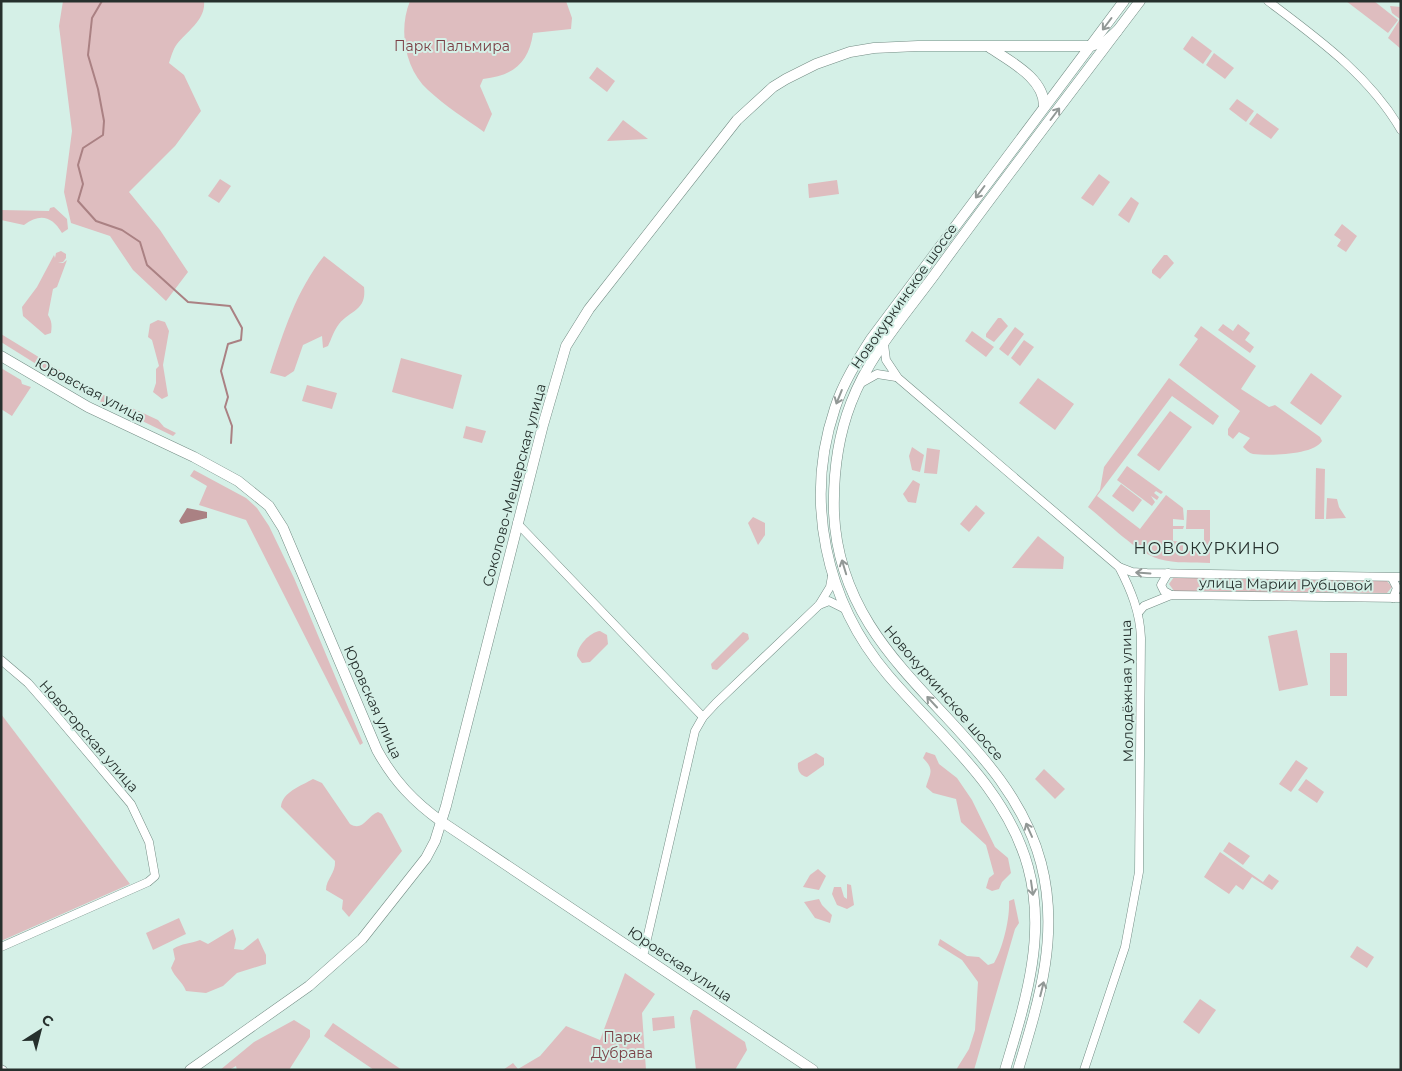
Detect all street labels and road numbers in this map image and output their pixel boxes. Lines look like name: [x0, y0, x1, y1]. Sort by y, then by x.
street label: Новокуркинское шоссе: [847, 220, 961, 372]
street label: Юровская улица: [32, 353, 148, 427]
street label: Соколово-Мещерская улица: [478, 382, 550, 588]
street label: улица Марии Рубцовой: [1198, 573, 1373, 595]
street label: Молодёжная улица: [1117, 620, 1137, 762]
street label: Новокуркинское шоссе: [880, 622, 1008, 764]
street label: Юровская улица: [340, 643, 406, 761]
street label: Новогорская улица: [35, 676, 143, 796]
street label: Юровская улица: [624, 922, 736, 1006]

